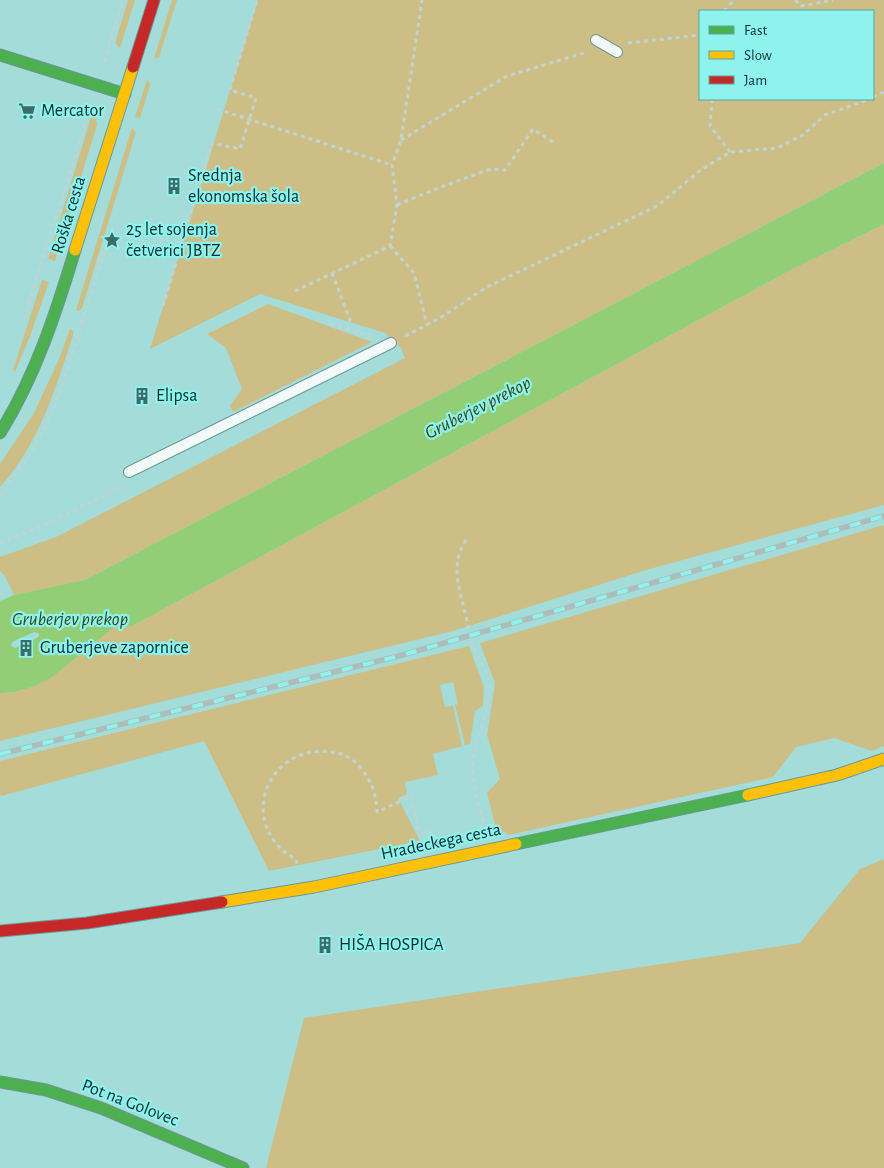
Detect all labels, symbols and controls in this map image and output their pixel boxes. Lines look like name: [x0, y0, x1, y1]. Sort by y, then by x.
legend: [699, 10, 874, 100]
text: Fast: [744, 23, 768, 38]
text: Slow: [744, 48, 772, 63]
text: Jam: [744, 73, 767, 88]
supermarket icon: Mercator: [17, 101, 37, 121]
place label: Mercator: [41, 102, 104, 120]
place label: Srednja ekonomska šola: [188, 167, 299, 206]
street label: Roška cesta: [49, 174, 89, 256]
building icon: Srednja ekonomska šola: [164, 176, 184, 196]
place label: 25 let sojenja četverici JBTZ: [126, 221, 221, 260]
place icon: 25 let sojenja četverici JBTZ: [102, 230, 122, 250]
water label: Gruberjev prekop: [422, 373, 534, 443]
building icon: Elipsa: [132, 386, 152, 406]
place label: Elipsa: [156, 387, 198, 405]
water label: Gruberjev prekop: [12, 610, 128, 629]
building icon: Gruberjeve zapornice: [16, 638, 36, 658]
place label: Gruberjeve zapornice: [40, 639, 189, 657]
street label: Hradeckega cesta: [379, 820, 503, 864]
place label: HIŠA HOSPICA: [339, 933, 444, 954]
building icon: HIŠA HOSPICA: [315, 935, 335, 955]
street label: Pot na Golovec: [79, 1076, 181, 1130]

